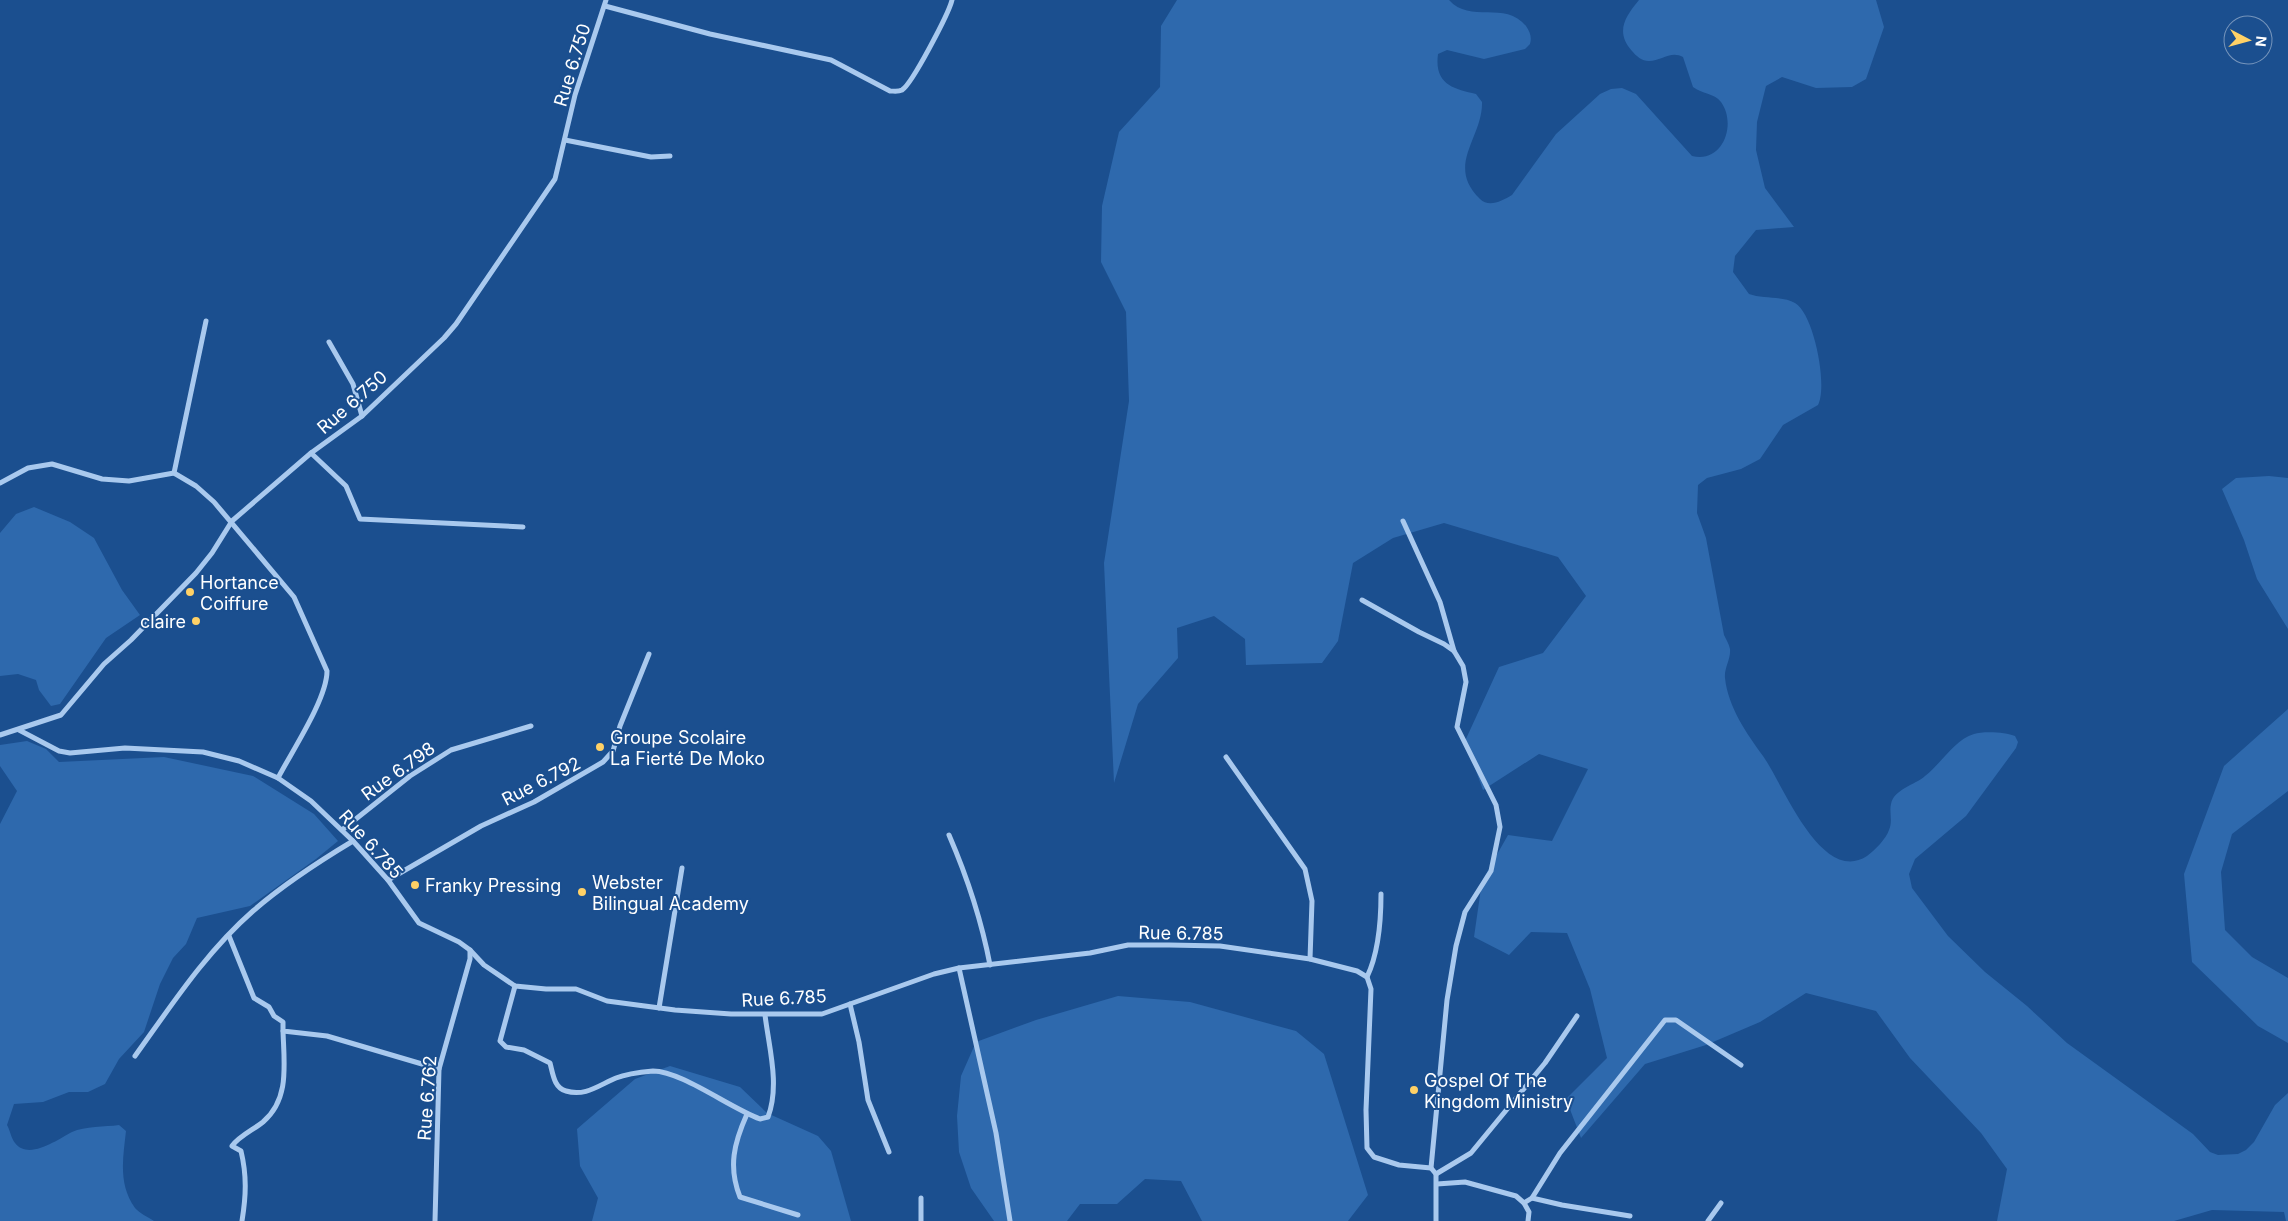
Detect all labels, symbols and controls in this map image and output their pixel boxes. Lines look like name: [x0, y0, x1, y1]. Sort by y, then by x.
north arrow: [2223, 15, 2273, 65]
street label: Rue 6.750: [549, 21, 595, 109]
text: N: [2252, 35, 2270, 48]
street label: Rue 6.750: [313, 366, 391, 438]
place label: Hortance Coiffure: [200, 572, 279, 614]
marker: Hortance Coiffure: [184, 586, 196, 598]
place label: claire: [140, 611, 186, 632]
marker: claire: [190, 615, 202, 627]
place label: Groupe Scolaire La Fierté De Moko: [610, 727, 765, 769]
street label: Rue 6.798: [357, 737, 439, 805]
marker: Groupe Scolaire La Fierté De Moko: [594, 741, 606, 753]
street label: Rue 6.792: [498, 752, 584, 810]
street label: Rue 6.785: [335, 805, 407, 883]
place label: Webster Bilingual Academy: [592, 872, 749, 914]
place label: Franky Pressing: [425, 875, 561, 896]
marker: Franky Pressing: [409, 879, 421, 891]
marker: Webster Bilingual Academy: [576, 886, 588, 898]
street label: Rue 6.785: [1138, 922, 1224, 944]
street label: Rue 6.785: [741, 985, 827, 1011]
street label: Rue 6.762: [414, 1055, 440, 1141]
place label: Gospel Of The Kingdom Ministry: [1424, 1070, 1573, 1112]
marker: Gospel Of The Kingdom Ministry: [1408, 1084, 1420, 1096]

